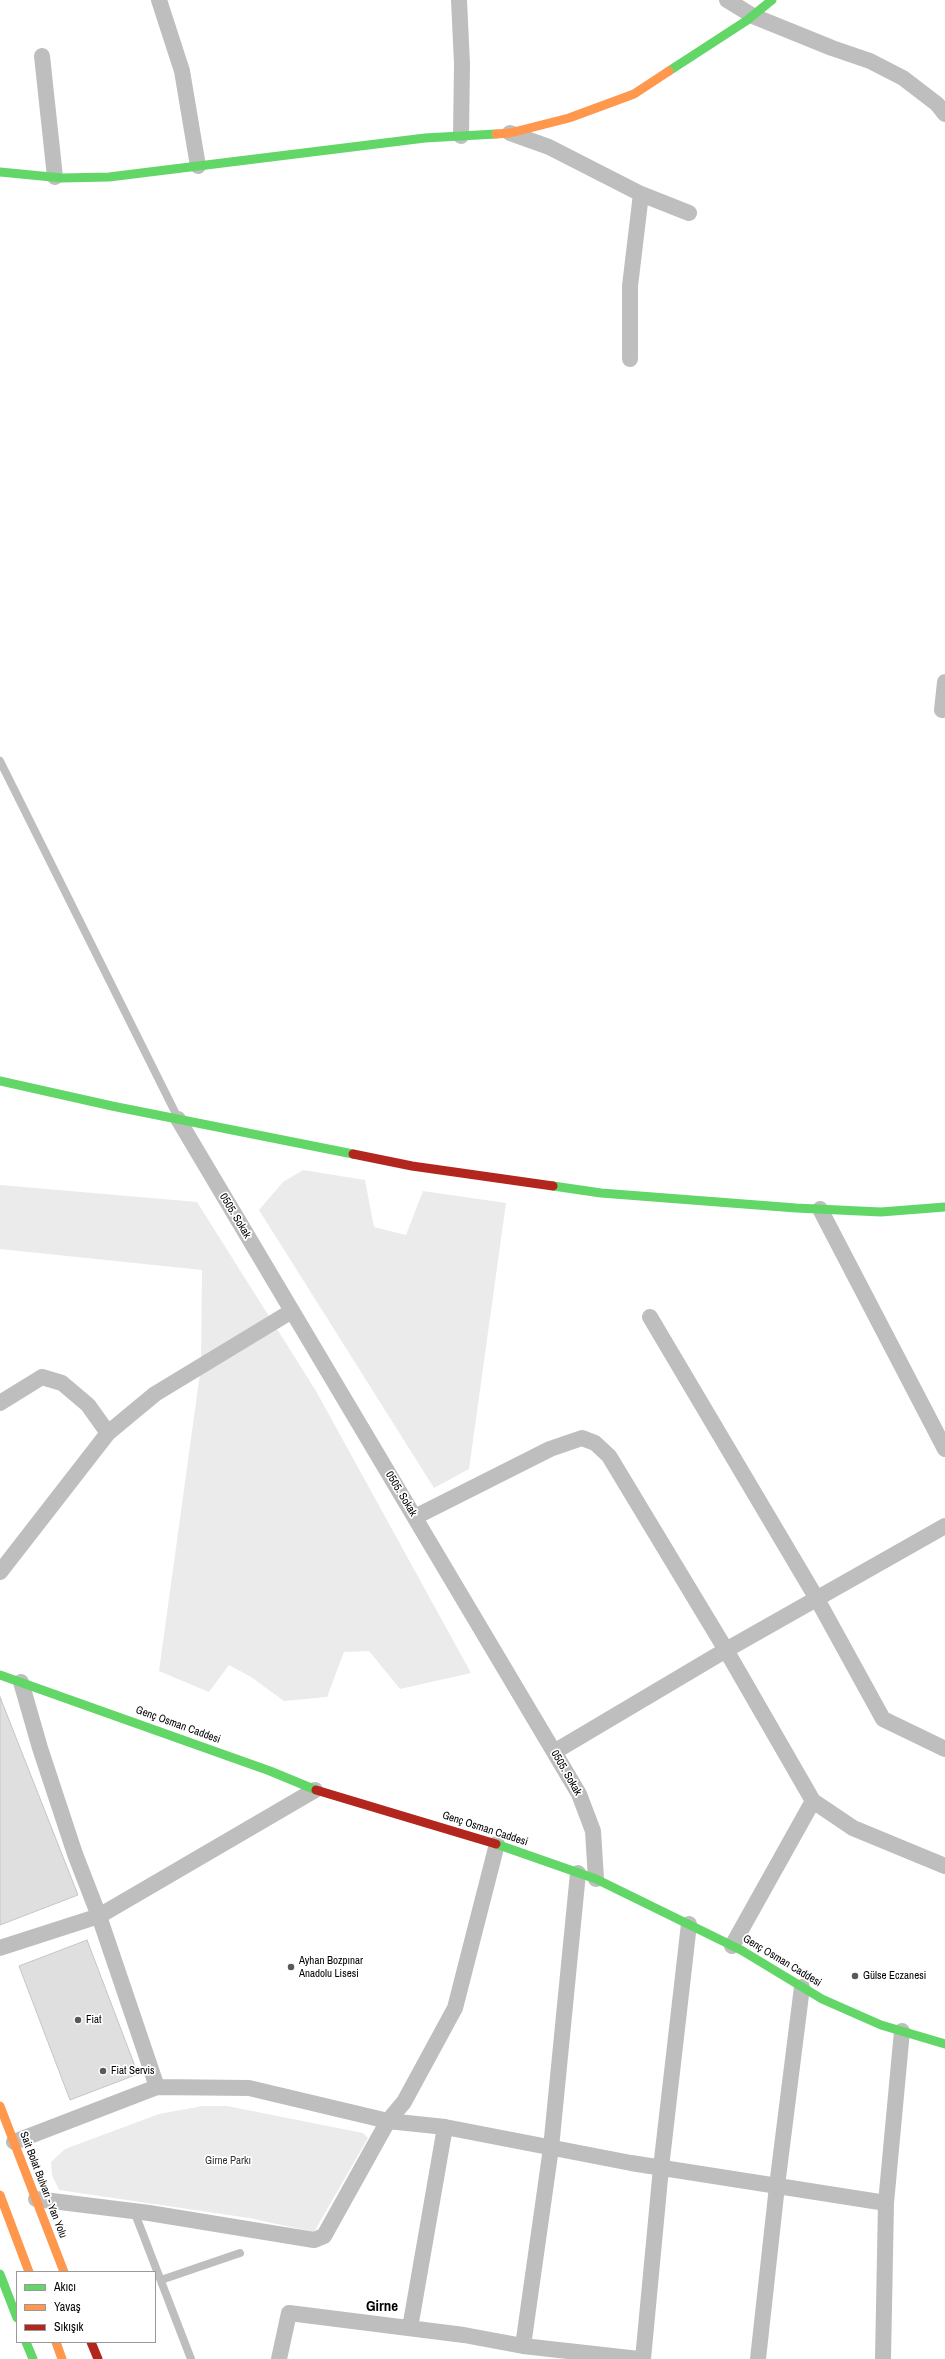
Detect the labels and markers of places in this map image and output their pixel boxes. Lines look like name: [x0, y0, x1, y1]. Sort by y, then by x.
place label: Ayhan Bozpınar Anadolu Lisesi: [299, 1954, 363, 1980]
marker: Ayhan Bozpınar Anadolu Lisesi: [286, 1962, 296, 1972]
place label: Gülse Eczanesi: [863, 1969, 926, 1983]
marker: Gülse Eczanesi: [850, 1971, 860, 1981]
place label: Fiat: [86, 2013, 102, 2027]
marker: Fiat: [73, 2015, 83, 2025]
place label: Fiat Servis: [111, 2064, 155, 2078]
marker: Fiat Servis: [98, 2066, 108, 2076]

